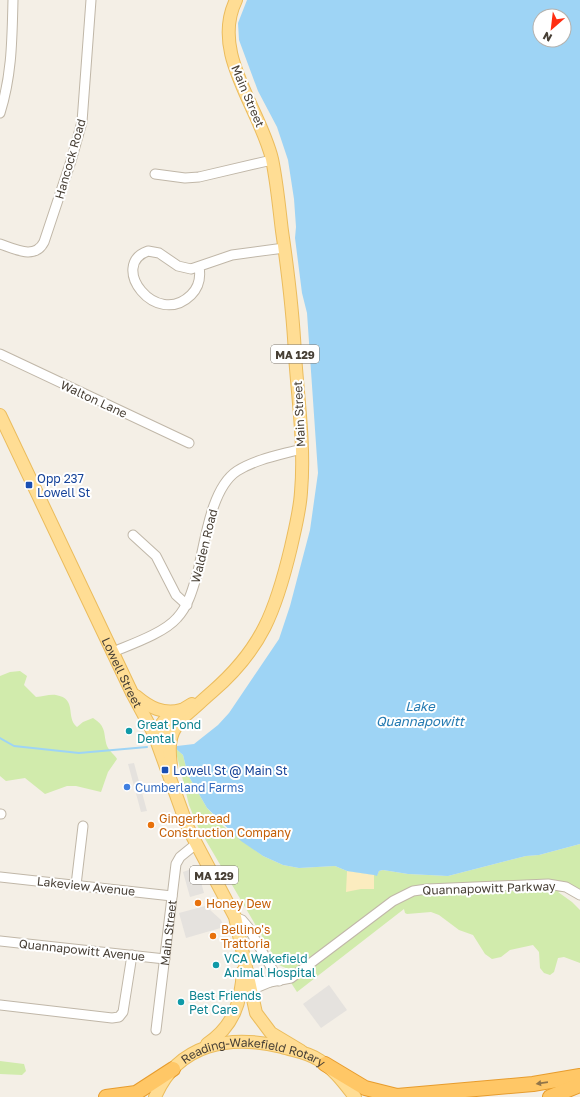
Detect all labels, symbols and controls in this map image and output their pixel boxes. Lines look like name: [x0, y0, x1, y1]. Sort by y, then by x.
north arrow: [532, 8, 572, 48]
text: N: [540, 30, 554, 45]
street label: Main Street: [228, 63, 268, 130]
street label: Hancock Road: [51, 117, 89, 201]
road number: MA 129: [271, 345, 319, 363]
street label: Walton Lane: [58, 377, 130, 421]
street label: Main Street: [290, 380, 308, 447]
place label: Opp 237 Lowell St: [37, 471, 90, 500]
marker: Opp 237 Lowell St: [24, 480, 34, 490]
street label: Walden Road: [188, 507, 220, 585]
street label: Lowell Street: [99, 635, 146, 710]
water label: Lake Quannapowitt: [376, 698, 466, 729]
place label: Great Pond Dental: [137, 717, 201, 746]
marker: Great Pond Dental: [124, 726, 134, 736]
place label: Lowell St @ Main St: [173, 763, 288, 778]
marker: Lowell St @ Main St: [160, 765, 170, 775]
place label: Cumberland Farms: [135, 780, 244, 795]
marker: Cumberland Farms: [122, 782, 132, 792]
place label: Gingerbread Construction Company: [159, 811, 291, 840]
marker: Gingerbread Construction Company: [146, 820, 156, 830]
road number: MA 129: [190, 866, 238, 884]
street label: Lakeview Avenue: [36, 873, 136, 899]
street label: Quannapowitt Parkway: [422, 878, 556, 898]
place label: Honey Dew: [206, 896, 271, 911]
marker: Honey Dew: [193, 898, 203, 908]
street label: Main Street: [156, 899, 179, 967]
place label: Bellino's Trattoria: [221, 922, 270, 951]
marker: Bellino's Trattoria: [208, 931, 218, 941]
street label: Quannapowitt Avenue: [18, 936, 146, 964]
place label: VCA Wakefield Animal Hospital: [224, 951, 316, 980]
marker: VCA Wakefield Animal Hospital: [211, 960, 221, 970]
place label: Best Friends Pet Care: [189, 988, 261, 1017]
marker: Best Friends Pet Care: [176, 997, 186, 1007]
text: Reading-Wakefield Rotary: [178, 1034, 329, 1070]
street label: Reading-Wakefield Rotary: [178, 1057, 328, 1075]
one-way arrow: [536, 1080, 548, 1086]

